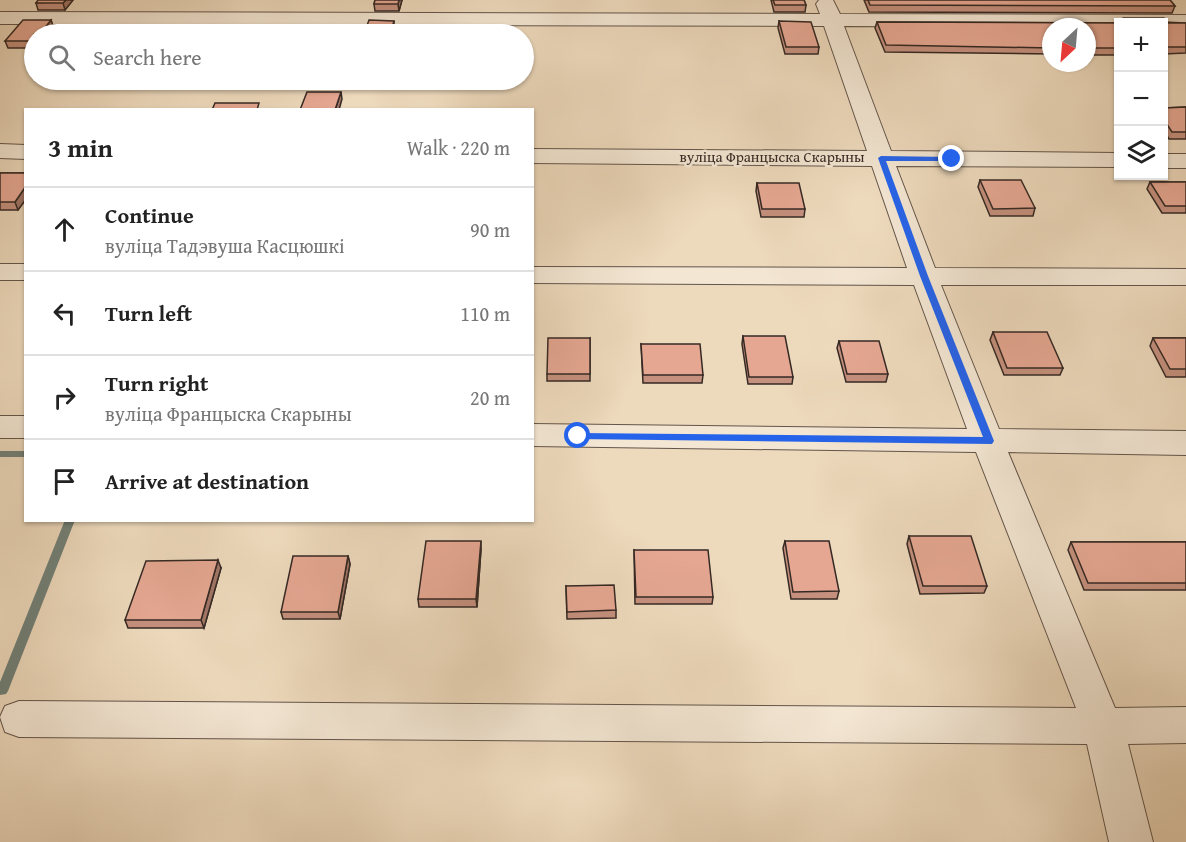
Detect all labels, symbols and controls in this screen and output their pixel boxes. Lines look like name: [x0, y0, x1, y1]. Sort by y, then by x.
north arrow: [1042, 18, 1096, 72]
map controls: [1114, 18, 1168, 180]
button: +: [1114, 18, 1168, 72]
search box: [24, 24, 534, 90]
icon: search: [45, 41, 78, 74]
text: Search here: [93, 41, 202, 73]
button: −: [1114, 72, 1168, 126]
button: layers: [1114, 126, 1168, 180]
text: 3 min: [48, 128, 113, 167]
text: Walk · 220 m: [407, 133, 510, 162]
route end: [938, 145, 964, 171]
street label: вуліца Францыска Скарыны: [679, 146, 865, 167]
text: Continue: [105, 199, 194, 231]
icon: ahead: [48, 213, 81, 246]
text: 90 m: [470, 215, 510, 244]
text: вуліца Тадэвуша Касцюшкі: [105, 231, 345, 260]
icon: left: [48, 297, 81, 330]
text: Turn left: [105, 297, 192, 329]
text: 110 m: [460, 299, 510, 328]
text: Turn right: [105, 367, 208, 399]
icon: right: [48, 381, 81, 414]
text: 20 m: [470, 383, 510, 412]
text: вуліца Францыска Скарыны: [105, 399, 352, 428]
route start: [564, 422, 590, 448]
icon: arrive: [48, 465, 81, 498]
text: Arrive at destination: [105, 465, 309, 497]

